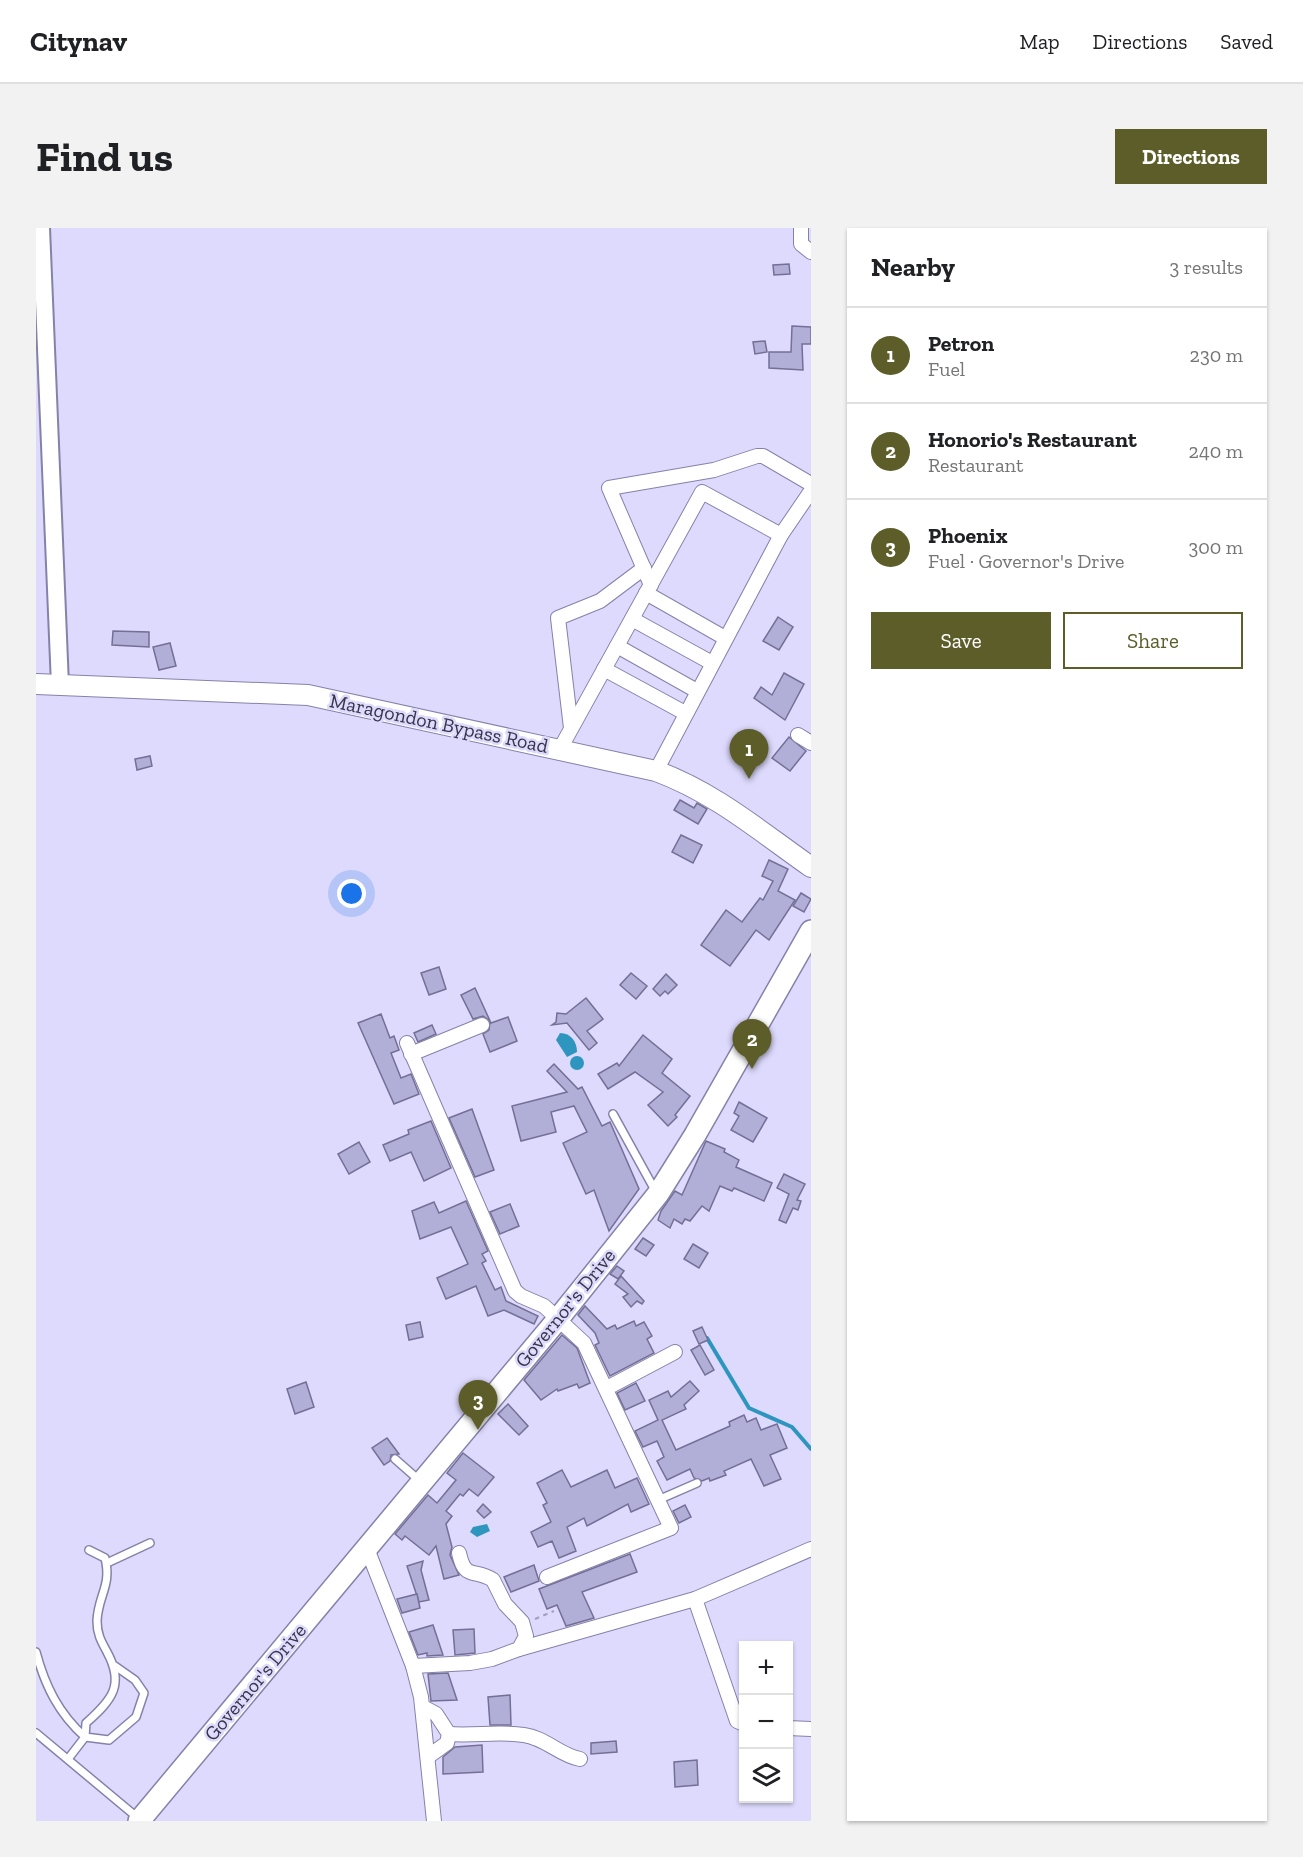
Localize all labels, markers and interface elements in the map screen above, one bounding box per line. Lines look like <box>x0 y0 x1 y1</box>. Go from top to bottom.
text: Citynav <box>30 25 127 58</box>
text: Map <box>1020 29 1060 54</box>
text: Directions <box>1093 29 1187 54</box>
text: Saved <box>1220 29 1273 54</box>
button: Directions <box>1115 129 1267 184</box>
text: Find us <box>36 131 173 182</box>
text: Nearby <box>871 251 955 283</box>
text: 3 results <box>1169 255 1243 279</box>
text: Petron <box>928 330 994 357</box>
text: 1 <box>886 343 895 367</box>
text: 230 m <box>1190 343 1243 367</box>
text: Fuel <box>928 357 965 381</box>
text: Honorio's Restaurant <box>928 426 1137 453</box>
text: 2 <box>885 439 896 463</box>
text: 240 m <box>1189 439 1243 463</box>
text: Restaurant <box>928 453 1024 477</box>
text: Phoenix <box>928 522 1008 549</box>
text: 3 <box>885 535 896 559</box>
text: 300 m <box>1188 535 1243 559</box>
text: Fuel · Governor's Drive <box>928 549 1124 573</box>
button: Save <box>871 612 1051 669</box>
button: Share <box>1063 612 1243 669</box>
street label: Maragondon Bypass Road <box>327 688 551 758</box>
pin: 1 <box>730 730 768 779</box>
your location <box>337 879 366 908</box>
pin: 2 <box>732 1020 772 1069</box>
street label: Governor's Drive <box>510 1244 620 1372</box>
pin: 3 <box>458 1380 498 1430</box>
street label: Governor's Drive <box>199 1618 311 1746</box>
map controls <box>739 1641 793 1803</box>
button: + <box>739 1641 793 1695</box>
button: − <box>739 1695 793 1749</box>
button: layers <box>739 1749 793 1803</box>

